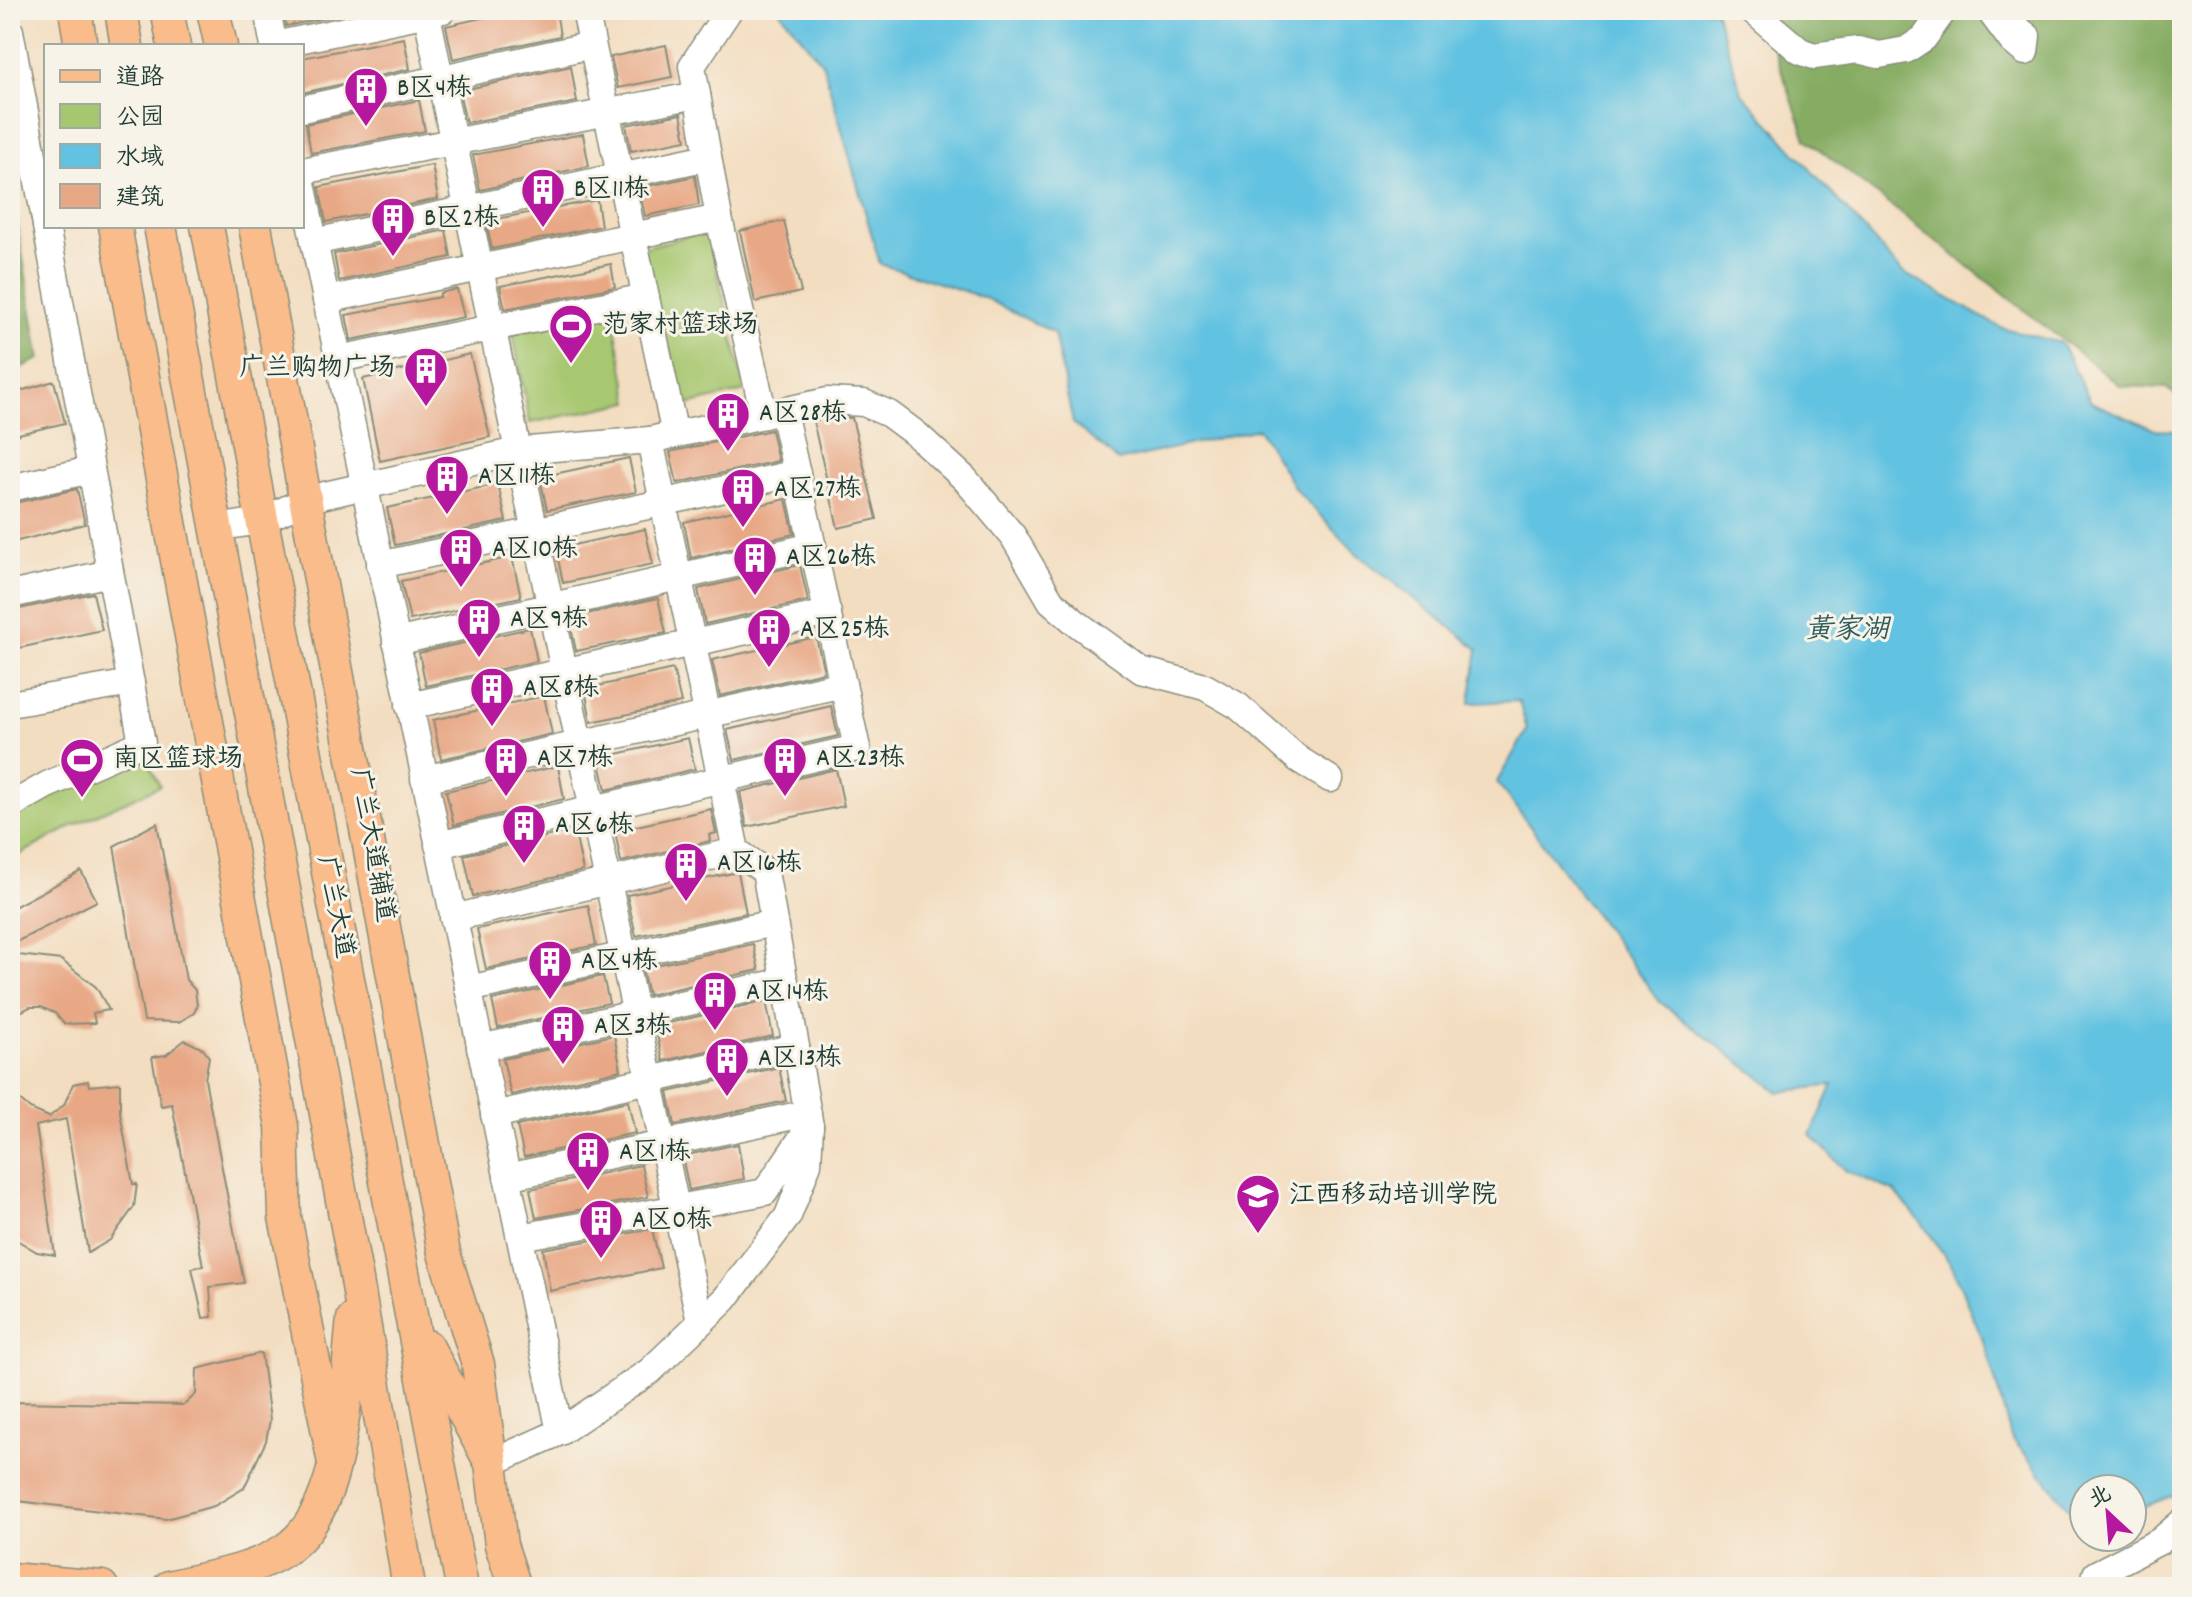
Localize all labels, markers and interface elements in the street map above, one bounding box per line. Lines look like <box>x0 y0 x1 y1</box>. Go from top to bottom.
legend <box>44 44 304 228</box>
text: 道路 <box>116 62 164 96</box>
building icon: B区4栋 <box>342 65 390 128</box>
place label: B区4栋 <box>397 71 472 108</box>
text: 公园 <box>116 102 164 136</box>
text: 水域 <box>116 142 164 176</box>
building icon: B区11栋 <box>519 166 567 229</box>
place label: B区11栋 <box>574 172 650 209</box>
text: 建筑 <box>116 182 164 216</box>
building icon: B区2栋 <box>369 195 417 258</box>
place label: B区2栋 <box>424 201 500 238</box>
sports icon: 范家村篮球场 <box>547 302 595 365</box>
place label: 范家村篮球场 <box>602 308 758 345</box>
building icon: 广兰购物广场 <box>402 345 450 408</box>
place label: 广兰购物广场 <box>239 351 395 388</box>
building icon: A区28栋 <box>704 390 752 453</box>
place label: A区28栋 <box>759 396 847 433</box>
building icon: A区11栋 <box>423 453 471 516</box>
place label: A区11栋 <box>478 459 556 496</box>
building icon: A区27栋 <box>719 466 767 529</box>
place label: A区27栋 <box>774 472 862 509</box>
building icon: A区10栋 <box>437 526 485 589</box>
place label: A区10栋 <box>492 532 578 569</box>
building icon: A区26栋 <box>731 534 779 597</box>
place label: A区26栋 <box>786 540 876 577</box>
building icon: A区9栋 <box>455 596 503 659</box>
place label: A区9栋 <box>510 602 588 639</box>
building icon: A区25栋 <box>745 606 793 669</box>
place label: A区25栋 <box>800 612 890 649</box>
water label: 黄家湖 <box>1805 612 1892 652</box>
building icon: A区8栋 <box>468 665 516 728</box>
place label: A区8栋 <box>523 671 600 708</box>
building icon: A区7栋 <box>482 735 530 798</box>
building icon: A区23栋 <box>761 735 809 798</box>
sports icon: 南区篮球场 <box>58 736 106 799</box>
place label: A区7栋 <box>537 741 613 778</box>
place label: A区23栋 <box>816 741 905 778</box>
place label: 南区篮球场 <box>113 742 243 779</box>
street label: 广兰大道辅道 <box>339 765 403 925</box>
building icon: A区6栋 <box>500 802 548 865</box>
place label: A区6栋 <box>555 808 634 845</box>
building icon: A区16栋 <box>662 840 710 903</box>
place label: A区16栋 <box>717 846 802 883</box>
street label: 广兰大道 <box>306 852 362 962</box>
building icon: A区4栋 <box>526 938 574 1001</box>
place label: A区4栋 <box>581 944 658 981</box>
building icon: A区14栋 <box>691 969 739 1032</box>
place label: A区14栋 <box>746 975 829 1012</box>
building icon: A区3栋 <box>539 1003 587 1066</box>
place label: A区3栋 <box>594 1009 672 1046</box>
building icon: A区13栋 <box>703 1035 751 1098</box>
place label: A区13栋 <box>758 1041 841 1078</box>
building icon: A区1栋 <box>564 1129 612 1192</box>
place label: A区1栋 <box>619 1135 691 1172</box>
school or university icon: 江西移动培训学院 <box>1234 1172 1282 1235</box>
place label: 江西移动培训学院 <box>1289 1178 1497 1215</box>
building icon: A区0栋 <box>577 1197 625 1260</box>
place label: A区0栋 <box>632 1203 712 1240</box>
north arrow <box>2068 1473 2148 1553</box>
text: 北 <box>2084 1479 2117 1517</box>

